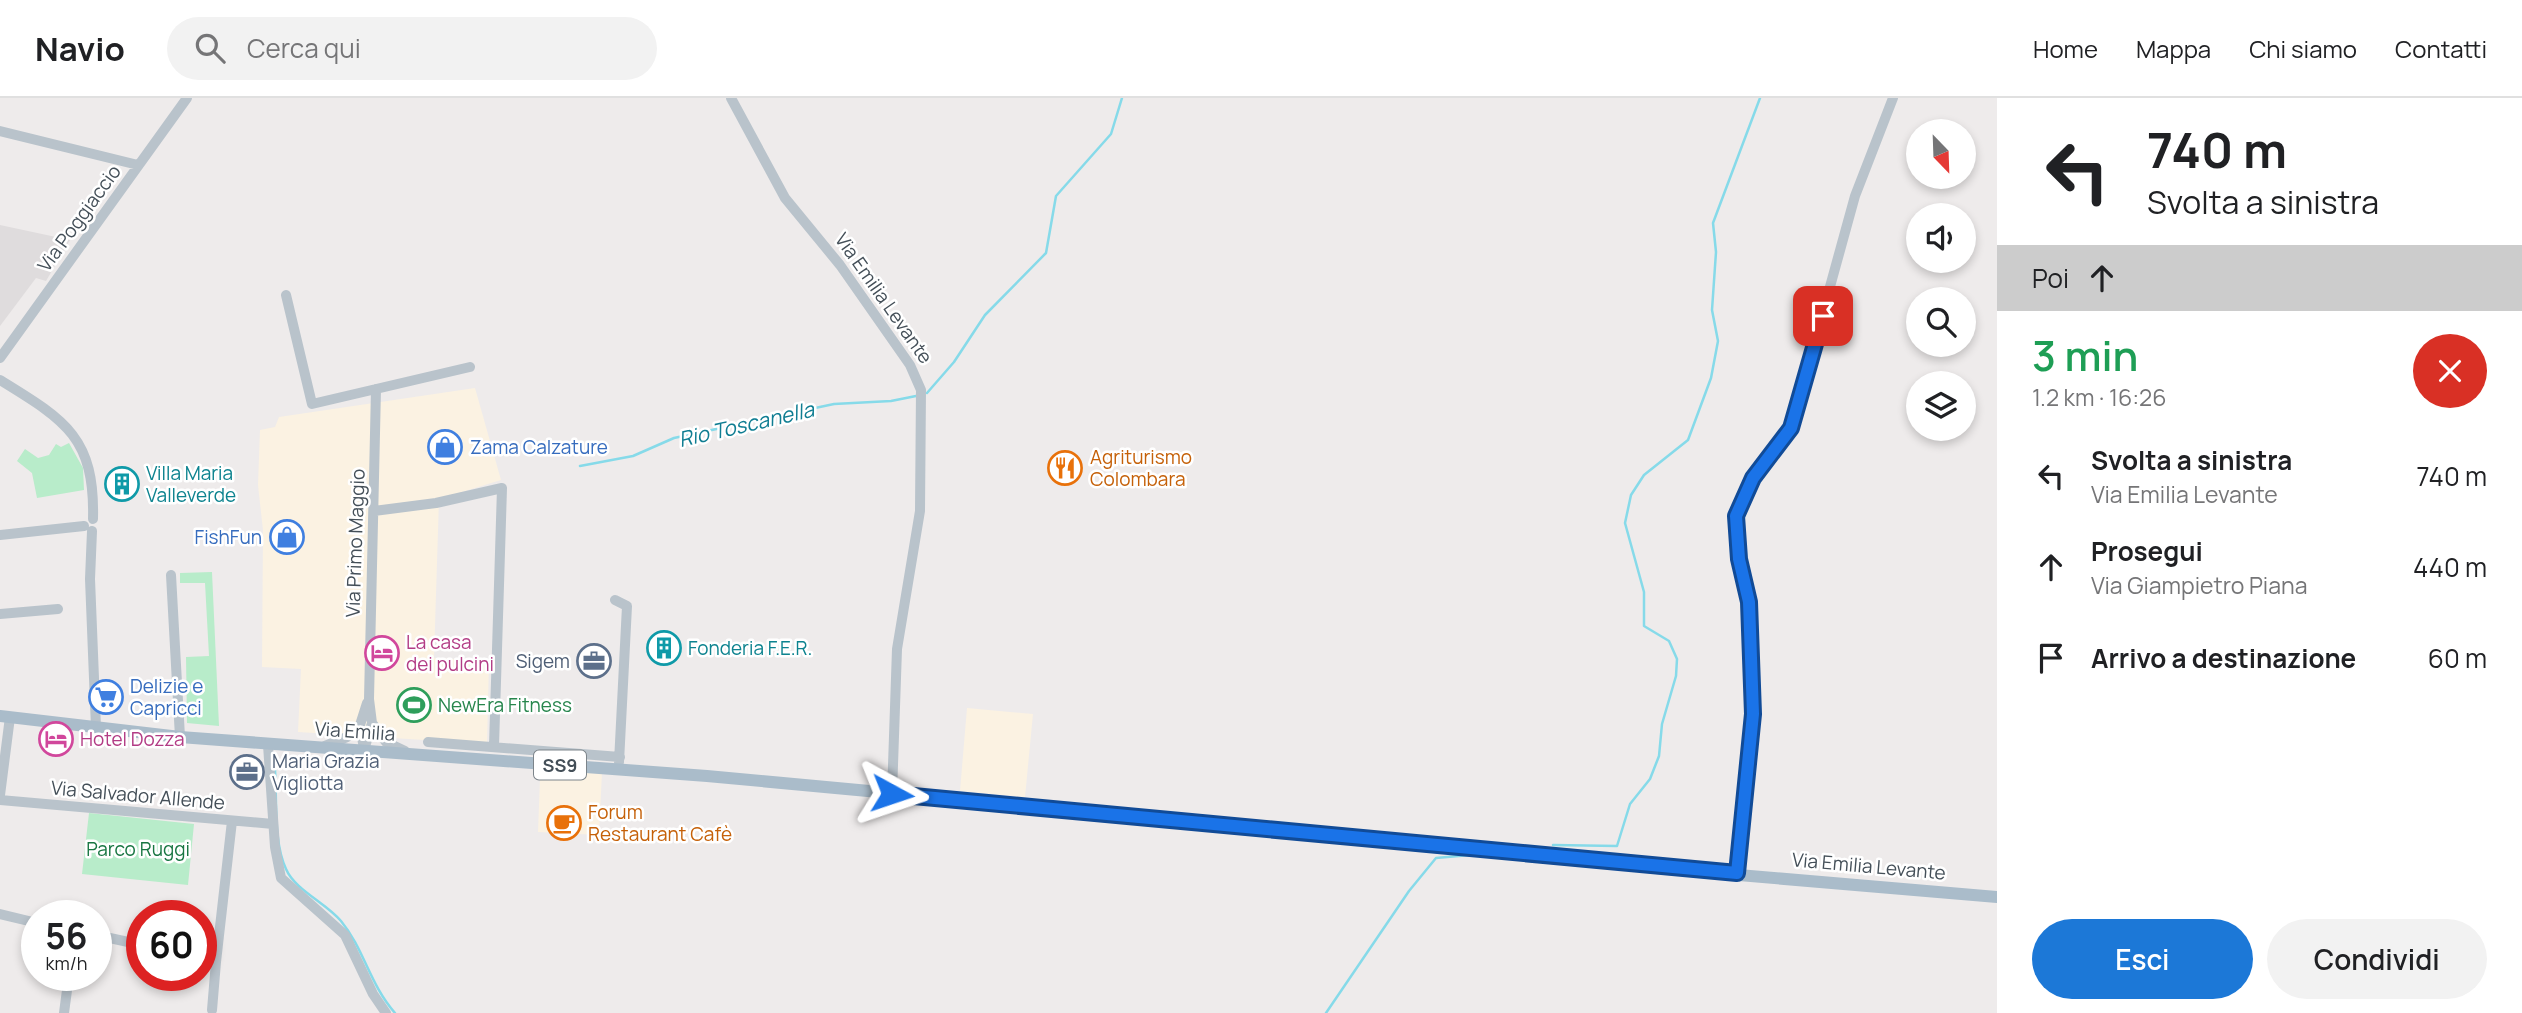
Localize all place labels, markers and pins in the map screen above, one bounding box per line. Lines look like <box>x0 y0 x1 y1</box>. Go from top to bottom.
pin <box>1793 286 1853 346</box>
shop icon: Zama Calzature <box>426 428 464 466</box>
place label: Zama Calzature <box>470 434 608 460</box>
place label: Agriturismo Colombara <box>1090 444 1192 492</box>
restaurant icon: Agriturismo Colombara <box>1046 449 1084 487</box>
place label: Villa Maria Valleverde <box>146 460 236 508</box>
building icon: Villa Maria Valleverde <box>103 465 141 503</box>
shop icon: FishFun <box>268 518 306 556</box>
place label: FishFun <box>195 524 262 550</box>
place label: La casa dei pulcini <box>406 629 494 677</box>
building icon: Fonderia F.E.R. <box>645 629 683 667</box>
hotel icon: La casa dei pulcini <box>363 634 401 672</box>
place label: Fonderia F.E.R. <box>688 635 812 661</box>
office icon: Sigem <box>575 642 613 680</box>
place label: Sigem <box>516 648 570 674</box>
place label: Delizie e Capricci <box>130 673 203 721</box>
supermarket icon: Delizie e Capricci <box>87 678 125 716</box>
sports icon: NewEra Fitness <box>395 686 433 724</box>
place label: NewEra Fitness <box>438 692 572 718</box>
hotel icon: Hotel Dozza <box>37 720 75 758</box>
place label: Hotel Dozza <box>80 726 185 752</box>
place label: Maria Grazia Vigliotta <box>272 748 380 796</box>
office icon: Maria Grazia Vigliotta <box>228 753 266 791</box>
place label: Forum Restaurant Cafè <box>588 799 732 847</box>
cafe icon: Forum Restaurant Cafè <box>545 804 583 842</box>

